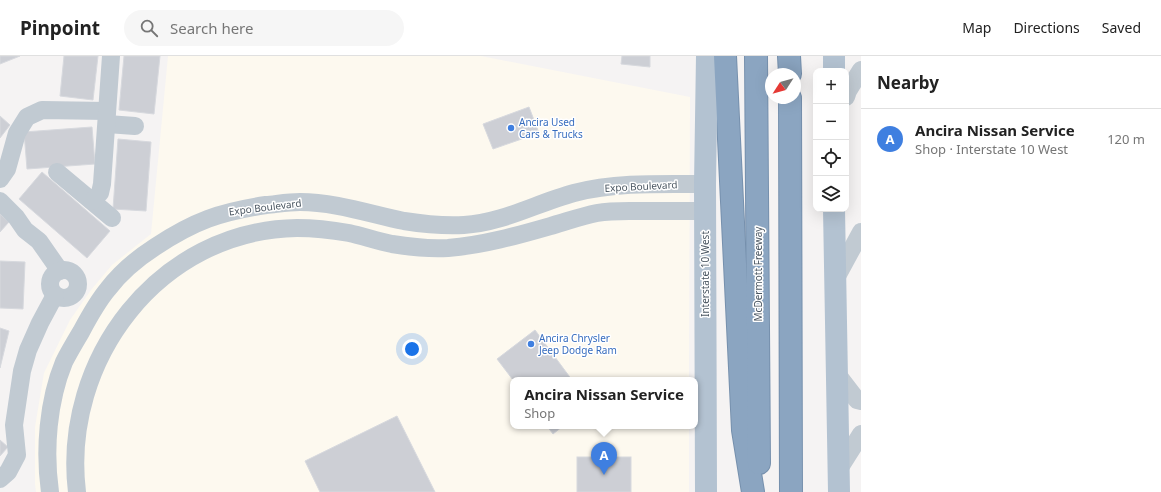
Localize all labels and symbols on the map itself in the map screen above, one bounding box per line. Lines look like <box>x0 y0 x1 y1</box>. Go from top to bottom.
north arrow <box>765 68 801 104</box>
place label: Ancira Used Cars & Trucks <box>519 115 583 141</box>
marker: Ancira Used Cars & Trucks <box>506 123 516 133</box>
street label: Expo Boulevard <box>604 177 678 195</box>
street label: Expo Boulevard <box>228 196 302 218</box>
street label: McDermott Freeway <box>751 226 765 321</box>
street label: Interstate 10 West <box>698 231 712 317</box>
place label: Ancira Chrysler Jeep Dodge Ram <box>538 331 617 357</box>
your location <box>402 339 422 359</box>
marker: Ancira Chrysler Jeep Dodge Ram <box>526 339 536 349</box>
pin: A <box>591 442 617 475</box>

